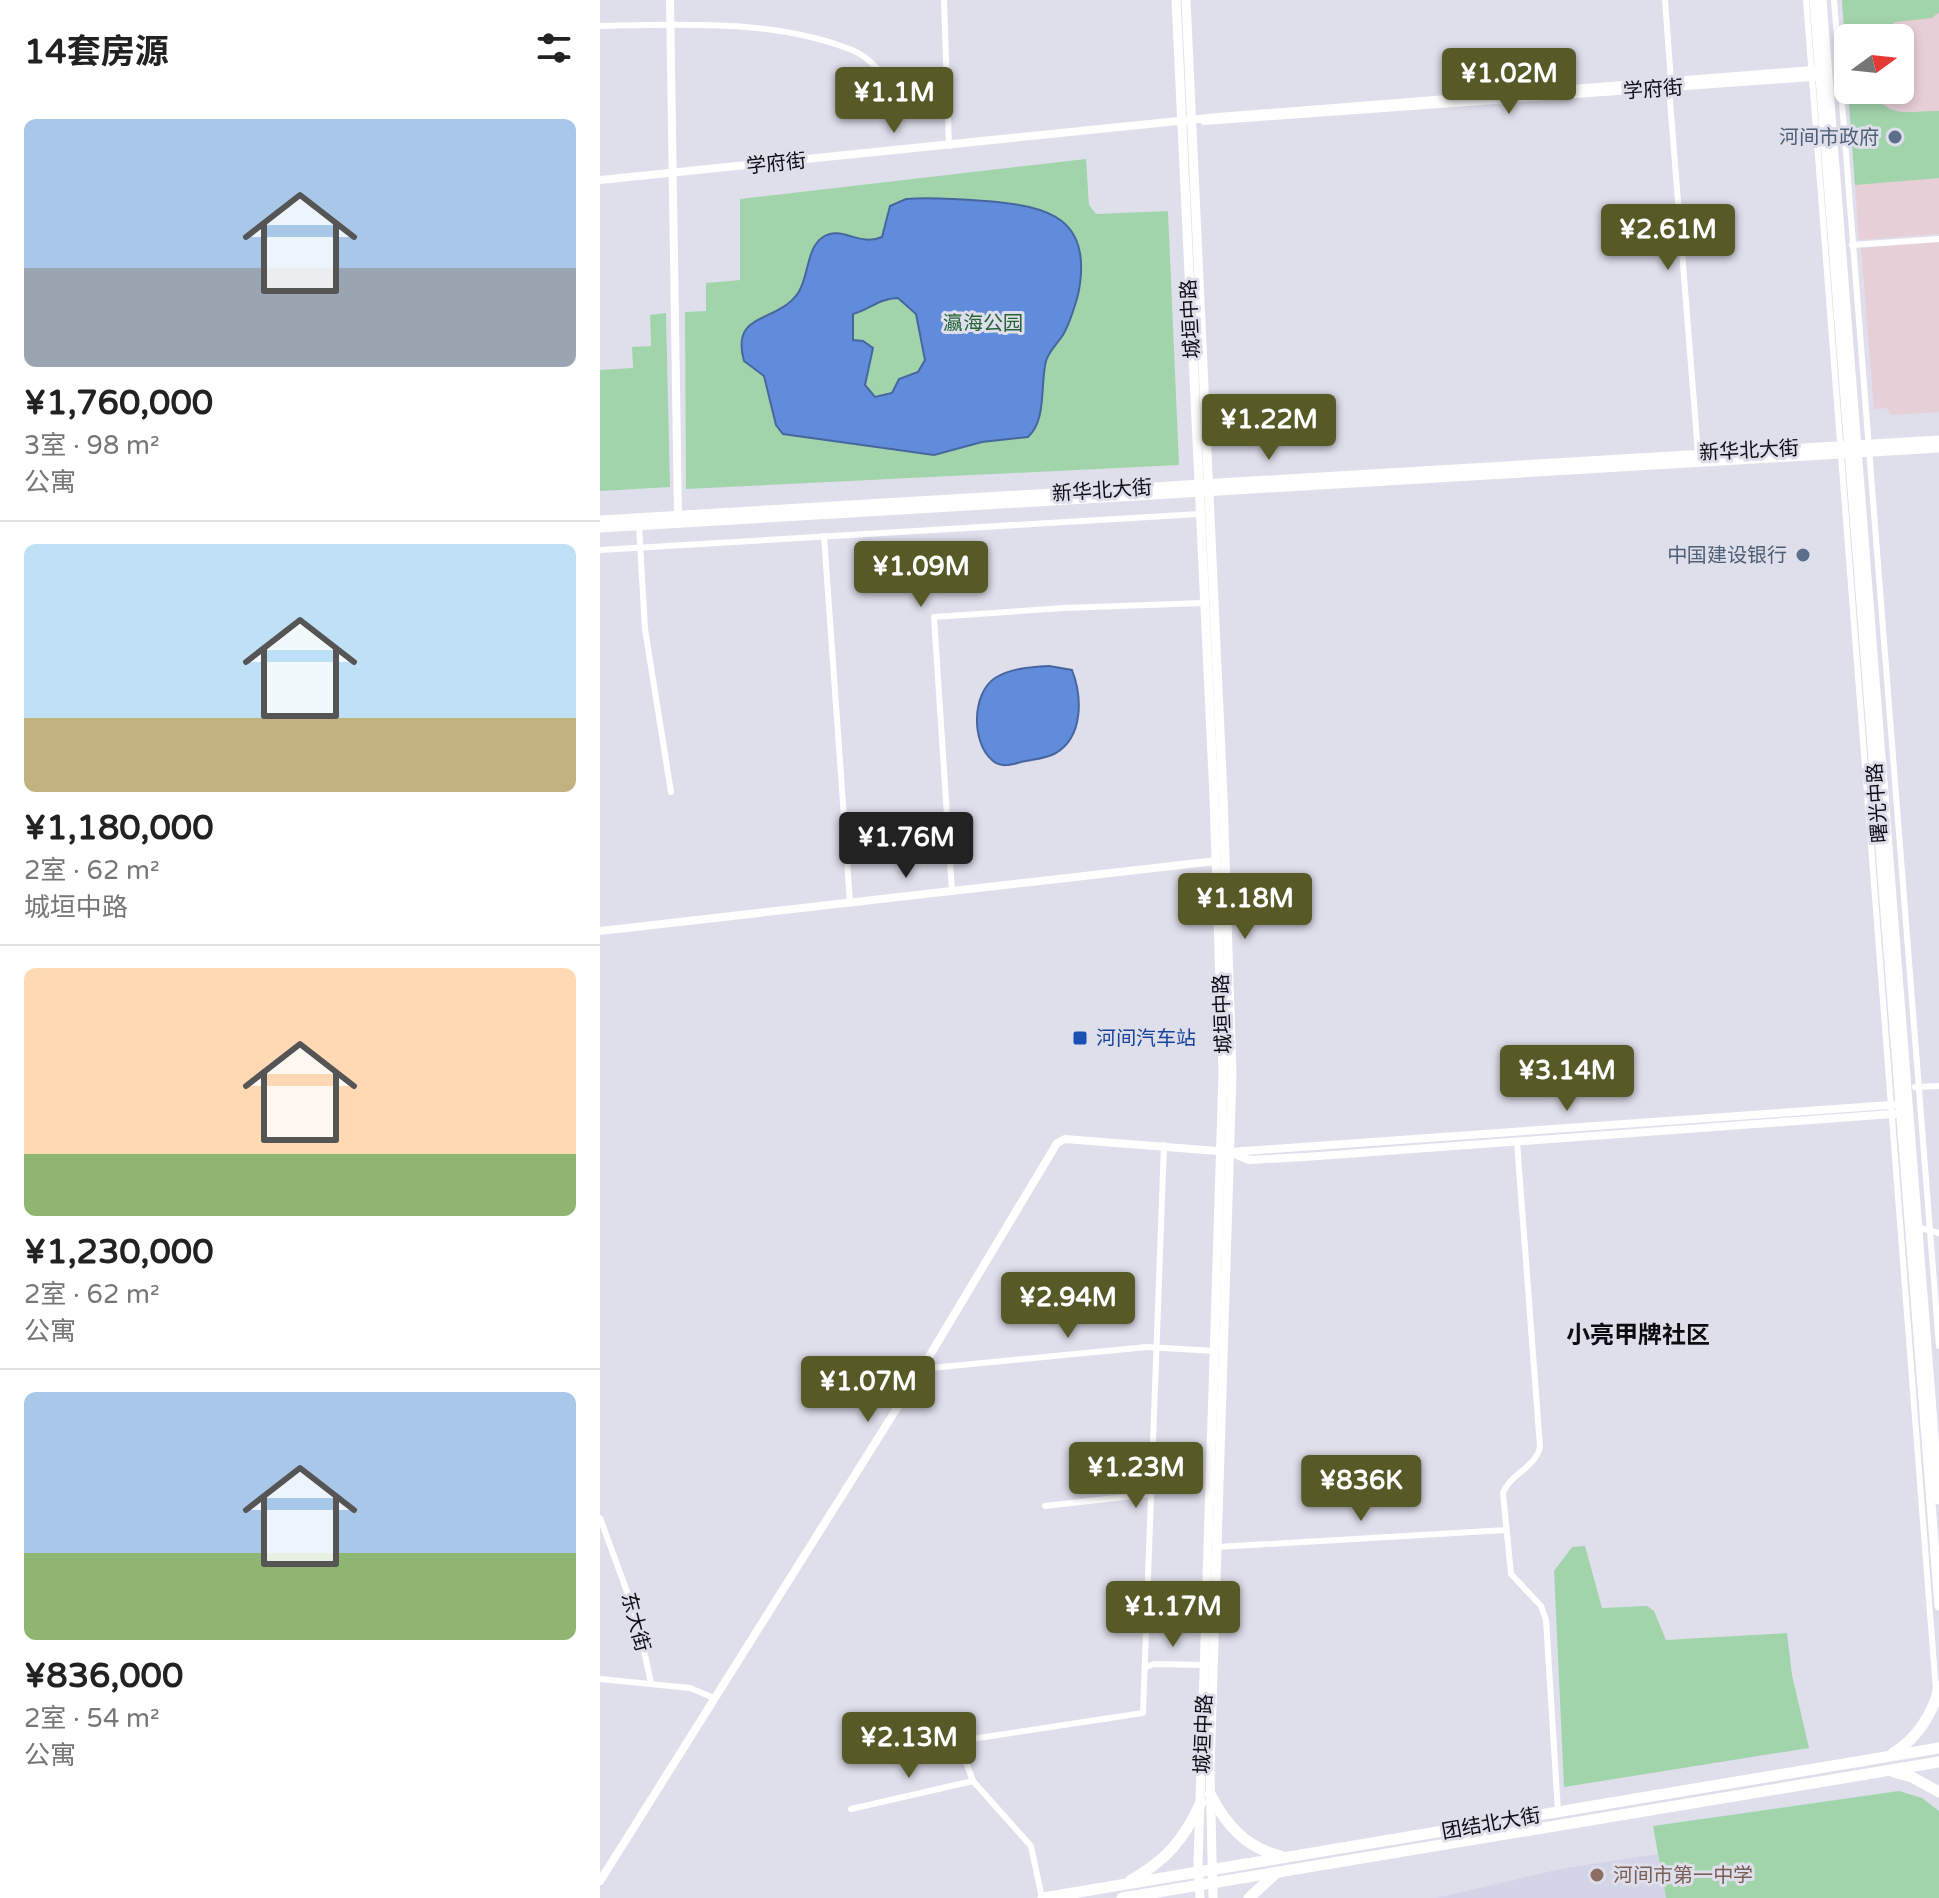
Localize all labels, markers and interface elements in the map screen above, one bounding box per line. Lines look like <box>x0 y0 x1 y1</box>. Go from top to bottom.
north arrow <box>1834 24 1914 104</box>
map controls <box>1834 24 1914 104</box>
icon: filters <box>532 26 576 70</box>
text: 14套房源 <box>24 32 169 73</box>
pin: ¥1.02M <box>1444 48 1574 116</box>
text: ¥1.02M <box>1460 58 1558 89</box>
pin: ¥1.1M <box>838 67 950 135</box>
street label: 学府街 <box>1622 76 1684 104</box>
text: ¥1.1M <box>853 77 935 108</box>
place label: 河间市政府 <box>1779 126 1879 150</box>
marker: 河间市政府 <box>1886 128 1904 146</box>
street label: 学府街 <box>745 149 807 179</box>
icon: home <box>228 171 372 315</box>
pin: ¥2.61M <box>1603 204 1733 272</box>
text: ¥2.61M <box>1619 214 1717 245</box>
street label: 城垣中路 <box>1177 278 1205 360</box>
park label: 瀛海公园 <box>943 312 1023 336</box>
text: ¥1,760,000 <box>24 383 213 424</box>
pin: ¥1.22M <box>1204 394 1334 462</box>
text: ¥1.22M <box>1220 404 1318 435</box>
text: 3室 · 98 m² <box>24 430 160 461</box>
street label: 新华北大街 <box>1698 436 1800 466</box>
text: 公寓 <box>24 467 76 498</box>
street label: 新华北大街 <box>1051 476 1153 506</box>
pin: ¥1.09M <box>856 541 986 609</box>
place label: 中国建设银行 <box>1667 544 1787 568</box>
marker: 中国建设银行 <box>1794 546 1812 564</box>
text: ¥1.09M <box>872 551 970 582</box>
icon: home <box>228 596 372 740</box>
street label: 曙光中路 <box>1863 762 1893 844</box>
text: ¥1,180,000 <box>24 808 214 849</box>
pin: ¥1.76M <box>841 812 971 880</box>
text: ¥1.76M <box>857 822 955 853</box>
text: 2室 · 62 m² <box>24 855 160 886</box>
pin: ¥1.18M <box>1180 873 1310 941</box>
text: ¥1.18M <box>1196 883 1294 914</box>
text: 城垣中路 <box>24 892 128 923</box>
street label: 城垣中路 <box>1210 974 1236 1054</box>
icon: home <box>228 1020 372 1164</box>
place label: 河间汽车站 <box>1096 1027 1196 1051</box>
marker: 河间汽车站 <box>1071 1029 1089 1047</box>
pin: ¥3.14M <box>1502 1045 1632 1113</box>
text: ¥3.14M <box>1518 1055 1616 1086</box>
text: ¥1,230,000 <box>24 1232 214 1273</box>
pin: ¥2.94M <box>1003 1272 1133 1340</box>
text: 2室 · 62 m² <box>24 1279 160 1310</box>
text: ¥2.94M <box>1019 1282 1117 1313</box>
text: 公寓 <box>24 1316 76 1347</box>
district label: 小亮甲牌社区 <box>1566 1321 1710 1350</box>
pin: ¥1.07M <box>803 1356 933 1424</box>
text: ¥1.07M <box>819 1366 917 1397</box>
pin: ¥1.23M <box>1071 1442 1201 1510</box>
icon: home <box>228 1444 372 1588</box>
text: ¥1.23M <box>1087 1452 1185 1483</box>
pin: ¥836K <box>1305 1455 1417 1523</box>
text: ¥836K <box>1319 1465 1403 1496</box>
pin: ¥1.17M <box>1108 1581 1238 1649</box>
street label: 东大街 <box>616 1590 654 1654</box>
text: ¥1.17M <box>1124 1591 1222 1622</box>
text: ¥836,000 <box>24 1656 183 1697</box>
street label: 城垣中路 <box>1191 1694 1217 1774</box>
text: 2室 · 54 m² <box>24 1703 160 1734</box>
pin: ¥2.13M <box>844 1712 974 1780</box>
text: ¥2.13M <box>860 1722 958 1753</box>
text: 公寓 <box>24 1740 76 1771</box>
street label: 团结北大街 <box>1440 1803 1542 1844</box>
place label: 河间市第一中学 <box>1613 1864 1753 1888</box>
marker: 河间市第一中学 <box>1588 1866 1606 1884</box>

